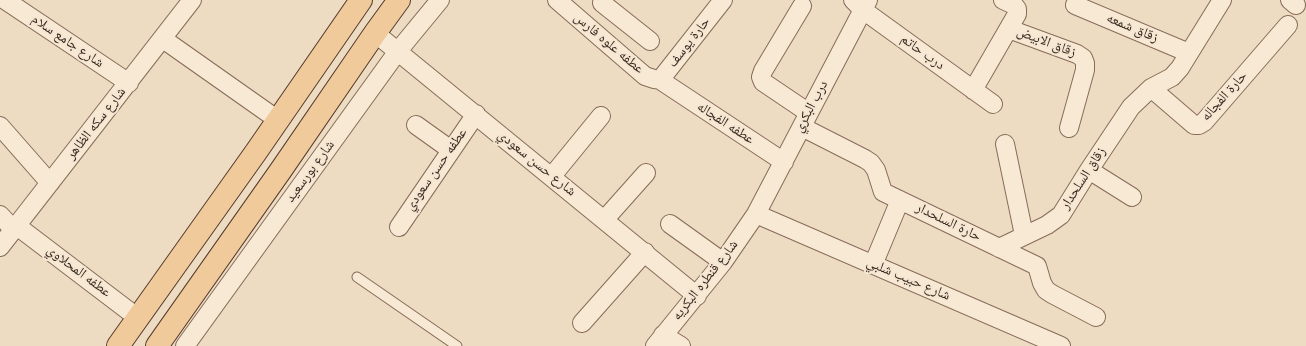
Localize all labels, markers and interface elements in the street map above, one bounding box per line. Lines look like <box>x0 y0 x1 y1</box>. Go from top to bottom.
street label: عطفه علوه فارس <box>570 10 646 78</box>
street label: زقاق شمعه <box>1104 11 1160 47</box>
street label: شارع جامع سلام <box>28 12 106 72</box>
street label: حارة يوسف <box>665 15 715 71</box>
street label: زقاق الابيض <box>1014 24 1078 62</box>
street label: درب حاتم <box>897 31 947 75</box>
street label: حارة الفجاله <box>1198 69 1252 125</box>
street label: درب البكري <box>791 78 833 136</box>
street label: شارع سكه الظاهر <box>64 85 130 163</box>
street label: عطفه الفجاله <box>693 99 757 149</box>
street label: عطفه حسن سعودي <box>402 125 472 215</box>
street label: شارع حسن سعودي <box>493 127 579 201</box>
street label: شارع بورسعيد <box>283 138 339 206</box>
street label: زقاق السلحدار <box>1058 145 1110 213</box>
street label: حارة السلحدار <box>913 200 983 246</box>
street label: شارع قنطره البكريه <box>669 237 743 325</box>
street label: عطفه المحلاوي <box>42 242 114 302</box>
street label: شارع حبيب شلبي <box>864 255 952 305</box>

